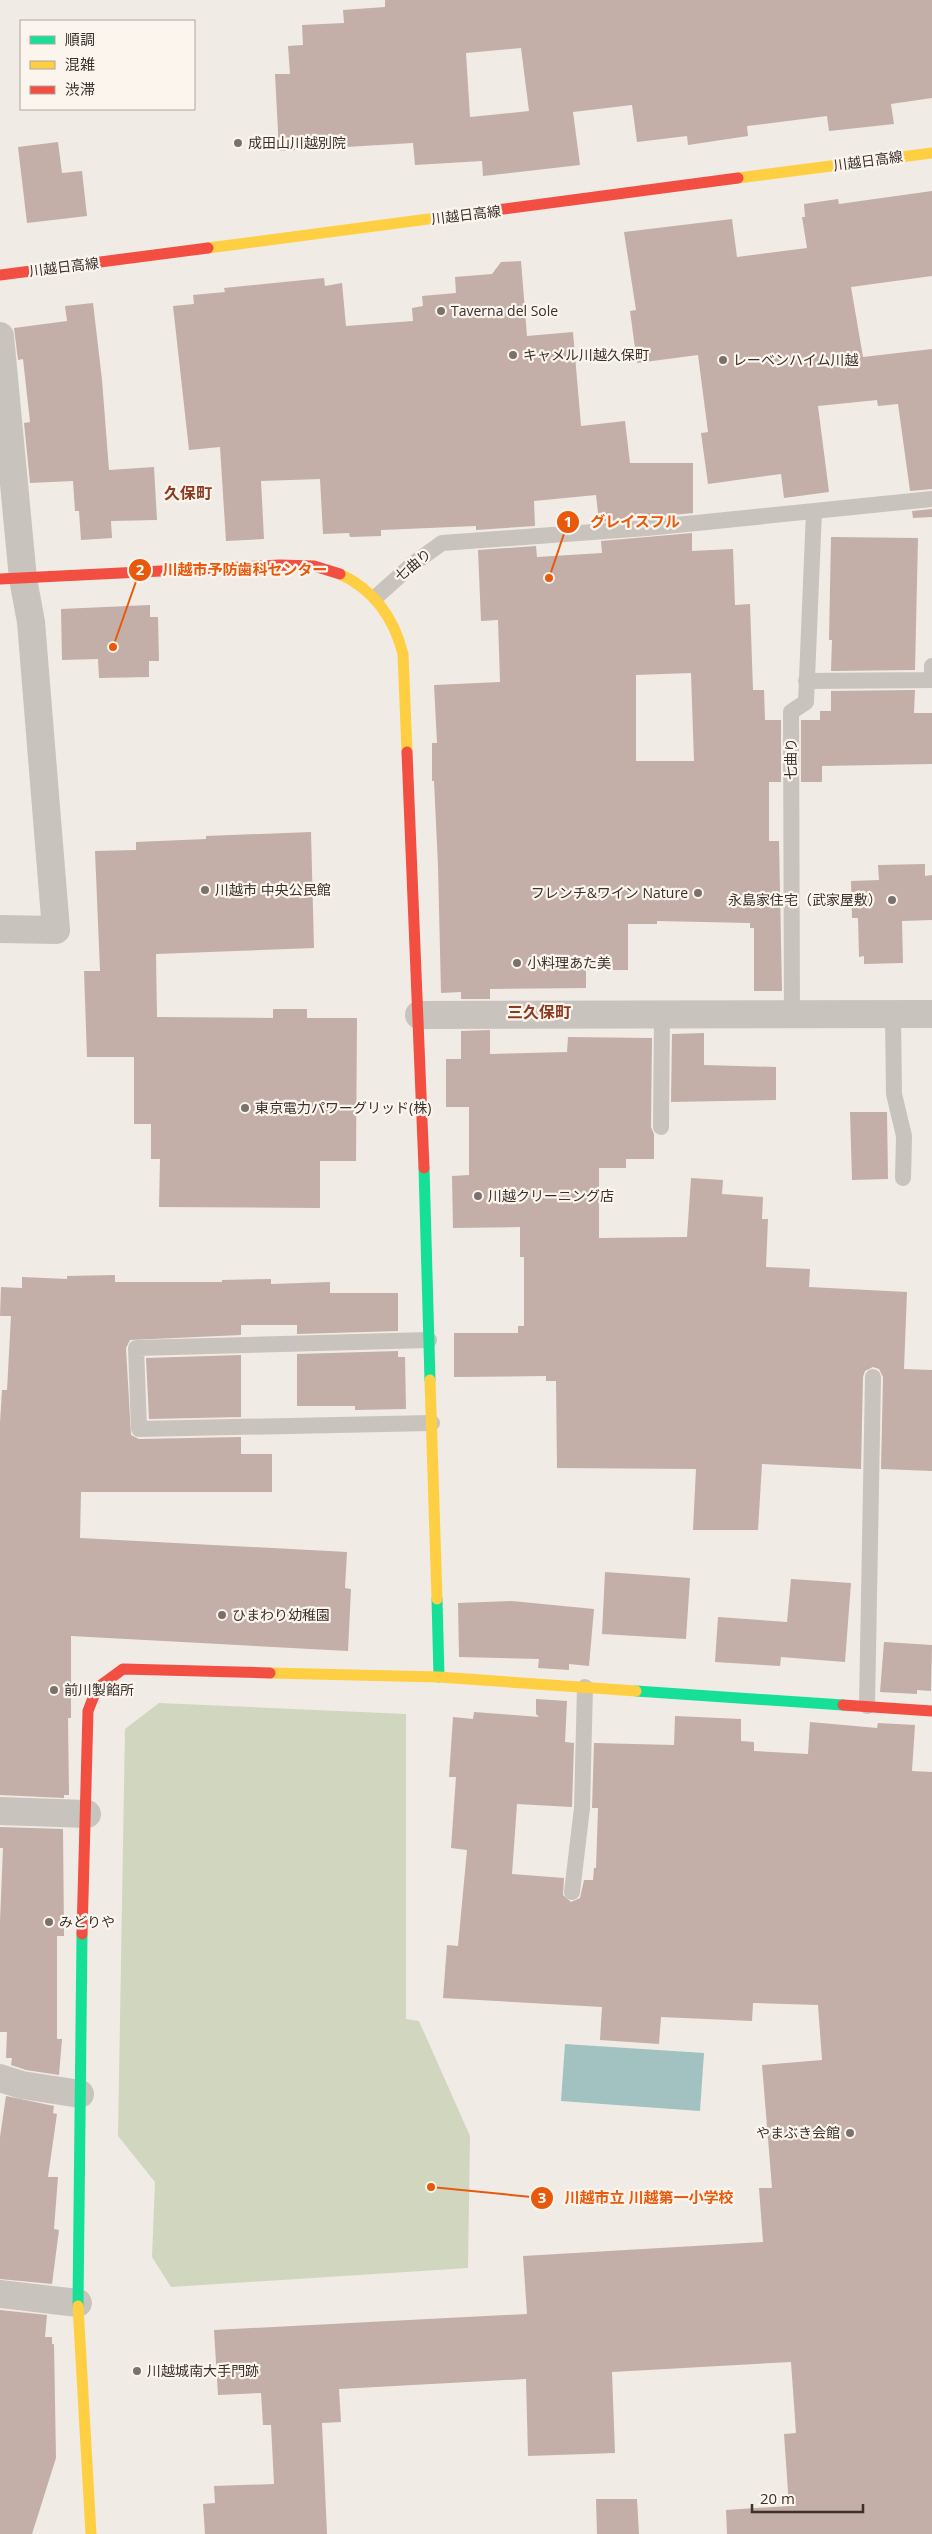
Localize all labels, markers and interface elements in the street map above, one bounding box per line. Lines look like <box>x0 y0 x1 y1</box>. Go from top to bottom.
legend <box>20 20 195 110</box>
text: 順調 <box>65 29 95 49</box>
text: 混雑 <box>65 54 95 74</box>
text: 渋滞 <box>65 79 95 99</box>
place label: 成田山川越別院 <box>248 133 346 152</box>
marker: 成田山川越別院 <box>232 137 244 149</box>
street label: 川越日高線 <box>832 146 904 175</box>
street label: 川越日高線 <box>430 201 502 228</box>
street label: 川越日高線 <box>28 253 100 280</box>
place label: Taverna del Sole <box>451 301 558 320</box>
marker: Taverna del Sole <box>435 305 447 317</box>
place label: キャメル川越久保町 <box>523 345 649 364</box>
marker: キャメル川越久保町 <box>507 349 519 361</box>
place label: レーベンハイム川越 <box>733 350 858 369</box>
marker: レーベンハイム川越 <box>717 354 729 366</box>
district label: 久保町 <box>164 482 212 504</box>
callout: グレイスフル <box>555 507 690 537</box>
text: 1 <box>564 511 572 531</box>
text: グレイスフル <box>590 511 680 531</box>
street label: 七曲り <box>390 544 435 585</box>
callout: 川越市予防歯科センター <box>127 555 337 585</box>
text: 2 <box>136 559 145 579</box>
text: 川越市予防歯科センター <box>162 559 328 579</box>
street label: 七曲り <box>781 738 800 780</box>
place label: 川越市 中央公民館 <box>215 880 331 899</box>
place label: フレンチ&ワイン Nature <box>531 883 688 902</box>
marker: 川越市 中央公民館 <box>199 884 211 896</box>
marker: フレンチ&ワイン Nature <box>692 887 704 899</box>
place label: 永島家住宅（武家屋敷） <box>728 890 882 909</box>
marker: 永島家住宅（武家屋敷） <box>886 894 898 906</box>
place label: 小料理あた美 <box>527 953 611 972</box>
marker: 小料理あた美 <box>511 957 523 969</box>
district label: 三久保町 <box>507 1001 571 1023</box>
place label: 東京電力パワーグリッド(株) <box>255 1098 431 1117</box>
marker: 東京電力パワーグリッド(株) <box>239 1102 251 1114</box>
place label: 川越クリーニング店 <box>488 1186 614 1205</box>
marker: 川越クリーニング店 <box>472 1190 484 1202</box>
place label: ひまわり幼稚園 <box>232 1605 330 1624</box>
marker: ひまわり幼稚園 <box>216 1609 228 1621</box>
place label: 前川製餡所 <box>64 1680 134 1699</box>
marker: 前川製餡所 <box>48 1684 60 1696</box>
place label: みどりや <box>59 1912 115 1931</box>
marker: みどりや <box>43 1916 55 1928</box>
place label: やまぶき会館 <box>756 2123 840 2142</box>
marker: やまぶき会館 <box>844 2127 856 2139</box>
callout: 川越市立 川越第一小学校 <box>529 2183 743 2213</box>
text: 3 <box>538 2187 546 2207</box>
text: 川越市立 川越第一小学校 <box>565 2187 733 2207</box>
place label: 川越城南大手門跡 <box>147 2361 259 2380</box>
marker: 川越城南大手門跡 <box>131 2365 143 2377</box>
scale bar <box>752 2482 863 2514</box>
text: 20 m <box>760 2488 795 2508</box>

